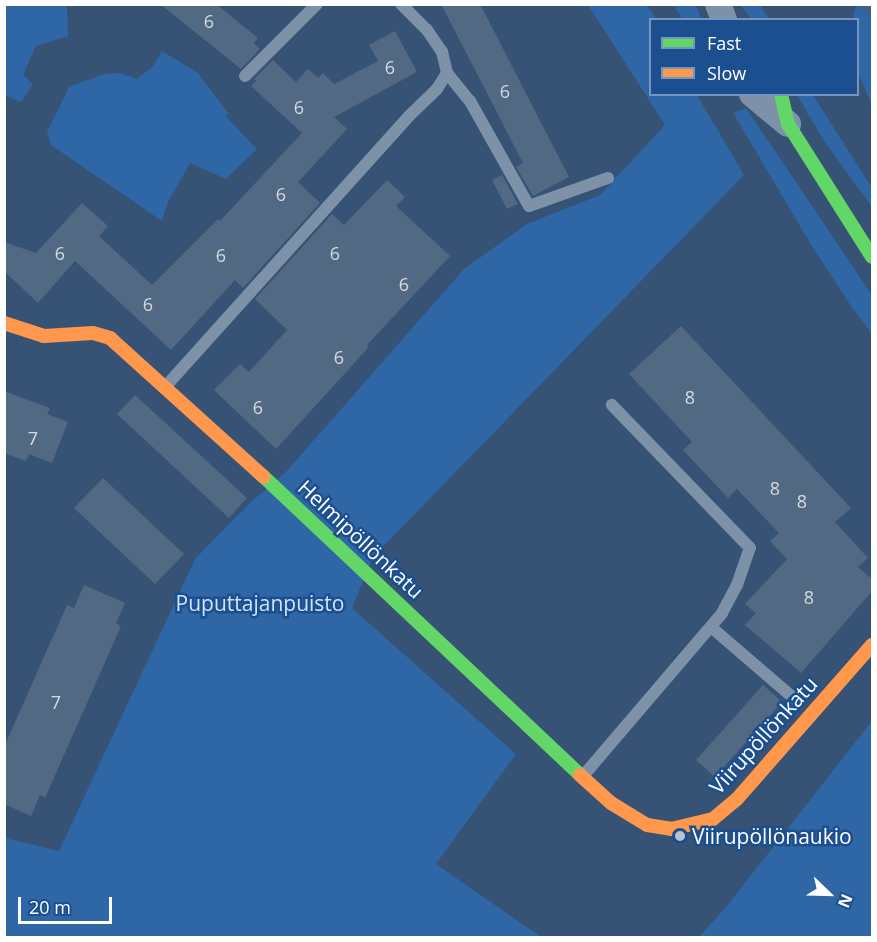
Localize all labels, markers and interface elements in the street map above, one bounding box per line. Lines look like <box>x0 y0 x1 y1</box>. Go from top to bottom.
house number: 6 <box>204 10 214 32</box>
legend <box>649 18 859 96</box>
text: Fast <box>707 31 741 55</box>
house number: 6 <box>385 56 395 78</box>
text: Slow <box>707 61 746 85</box>
house number: 6 <box>500 80 510 102</box>
house number: 6 <box>294 96 304 118</box>
house number: 6 <box>276 183 286 205</box>
house number: 6 <box>55 242 65 264</box>
house number: 6 <box>330 242 340 264</box>
house number: 6 <box>216 244 226 266</box>
house number: 6 <box>399 273 409 295</box>
house number: 6 <box>143 293 153 315</box>
house number: 6 <box>334 346 344 368</box>
house number: 8 <box>685 386 695 408</box>
house number: 6 <box>253 396 263 418</box>
house number: 7 <box>28 427 38 449</box>
street label: Helmipöllönkatu <box>293 475 429 603</box>
house number: 8 <box>770 477 780 499</box>
house number: 8 <box>797 490 807 512</box>
house number: 8 <box>804 586 814 608</box>
park label: Puputtajanpuisto <box>176 590 344 616</box>
street label: Viirupöllönkatu <box>704 671 822 799</box>
house number: 7 <box>51 691 61 713</box>
place label: Viirupöllönaukio <box>692 823 852 849</box>
marker: Viirupöllönaukio <box>673 829 687 843</box>
north arrow <box>799 864 859 924</box>
scale bar <box>21 885 116 923</box>
text: N <box>833 891 858 911</box>
text: 20 m <box>29 895 71 919</box>

